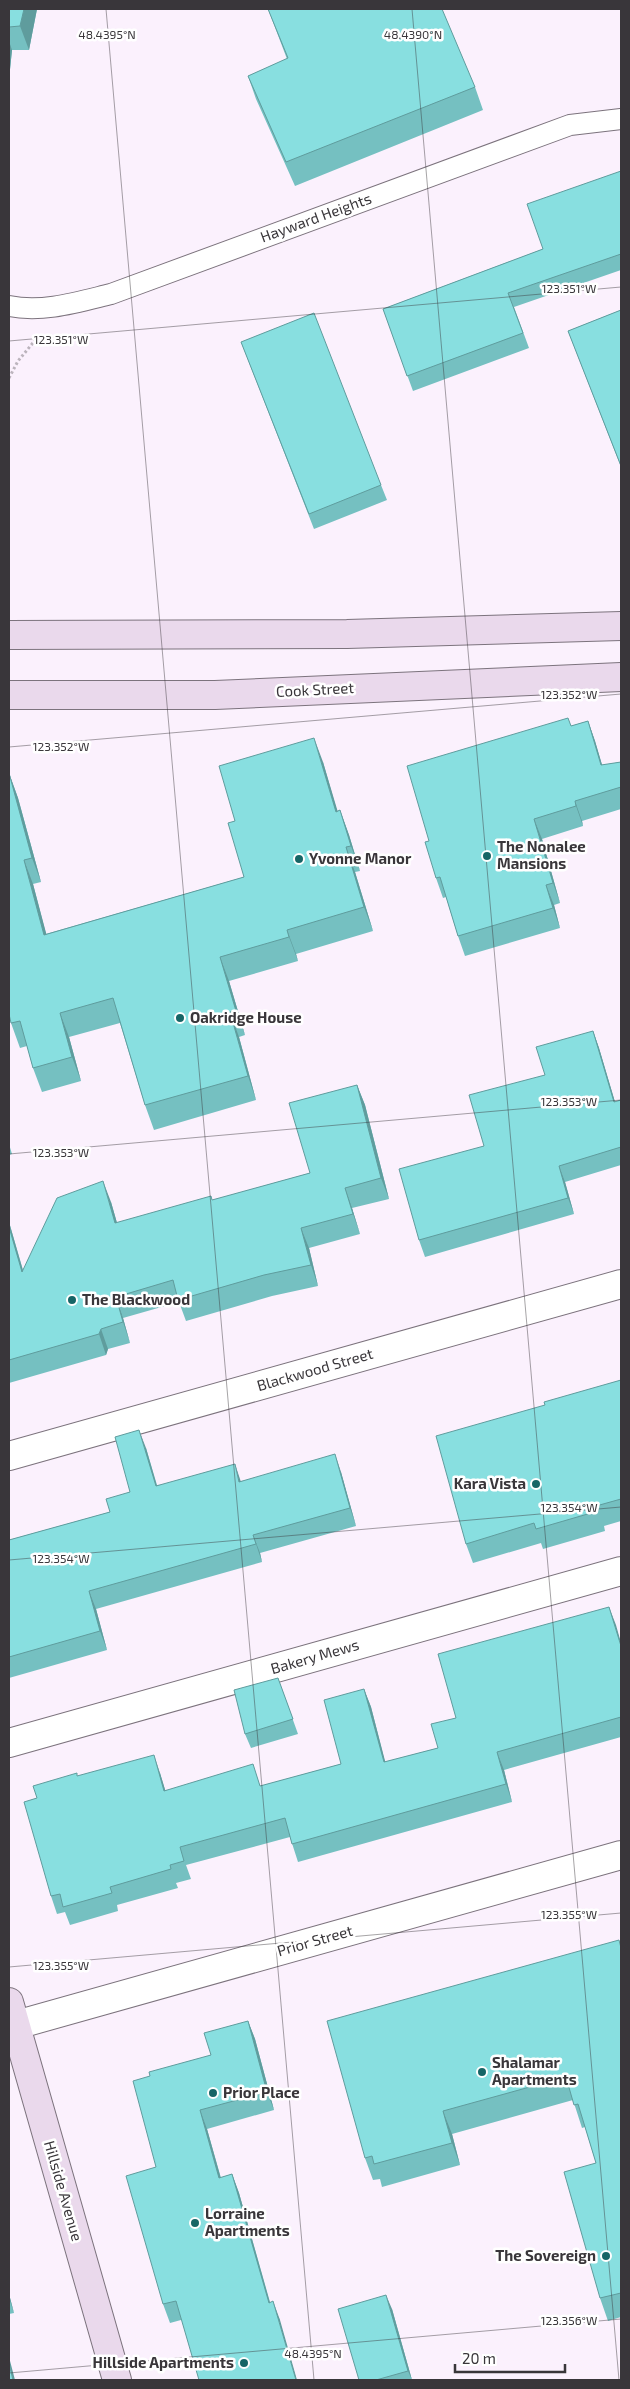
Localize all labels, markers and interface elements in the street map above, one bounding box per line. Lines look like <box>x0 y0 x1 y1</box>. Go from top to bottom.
text: 48.4395°N <box>78 27 136 41</box>
text: 48.4390°N <box>384 27 442 41</box>
street label: Hayward Heights <box>258 189 374 245</box>
text: 123.351°W <box>542 281 596 295</box>
text: 123.351°W <box>34 332 88 346</box>
street label: Cook Street <box>275 678 355 700</box>
text: 123.352°W <box>541 687 597 701</box>
text: 123.352°W <box>33 739 89 753</box>
place label: The Nonalee Mansions <box>497 837 586 872</box>
place label: Yvonne Manor <box>309 849 412 867</box>
marker: The Nonalee Mansions <box>481 850 493 862</box>
marker: Yvonne Manor <box>293 853 305 865</box>
place label: Oakridge House <box>190 1008 302 1026</box>
marker: Oakridge House <box>174 1012 186 1024</box>
text: 123.353°W <box>541 1094 597 1108</box>
text: 123.353°W <box>33 1145 89 1159</box>
place label: The Blackwood <box>82 1290 190 1308</box>
marker: The Blackwood <box>66 1294 78 1306</box>
street label: Blackwood Street <box>255 1344 375 1394</box>
place label: Kara Vista <box>454 1474 526 1492</box>
marker: Kara Vista <box>530 1478 542 1490</box>
text: 123.354°W <box>540 1500 598 1514</box>
text: 123.354°W <box>32 1551 90 1565</box>
street label: Bakery Mews <box>268 1635 361 1677</box>
text: 123.355°W <box>541 1907 597 1921</box>
street label: Prior Street <box>275 1921 355 1959</box>
text: 123.355°W <box>33 1958 89 1972</box>
place label: Shalamar Apartments <box>492 2053 577 2088</box>
marker: Shalamar Apartments <box>476 2066 488 2078</box>
place label: Prior Place <box>223 2083 300 2101</box>
marker: Prior Place <box>207 2087 219 2099</box>
street label: Hillside Avenue <box>41 2138 87 2243</box>
place label: Lorraine Apartments <box>205 2204 290 2239</box>
marker: Lorraine Apartments <box>189 2217 201 2229</box>
place label: The Sovereign <box>495 2246 596 2264</box>
marker: The Sovereign <box>600 2250 612 2262</box>
text: 123.356°W <box>541 2313 597 2327</box>
scale bar <box>455 2342 565 2374</box>
text: 48.4395°N <box>284 2346 342 2360</box>
text: 20 m <box>462 2349 496 2367</box>
place label: Hillside Apartments <box>93 2353 234 2371</box>
marker: Hillside Apartments <box>238 2357 250 2369</box>

